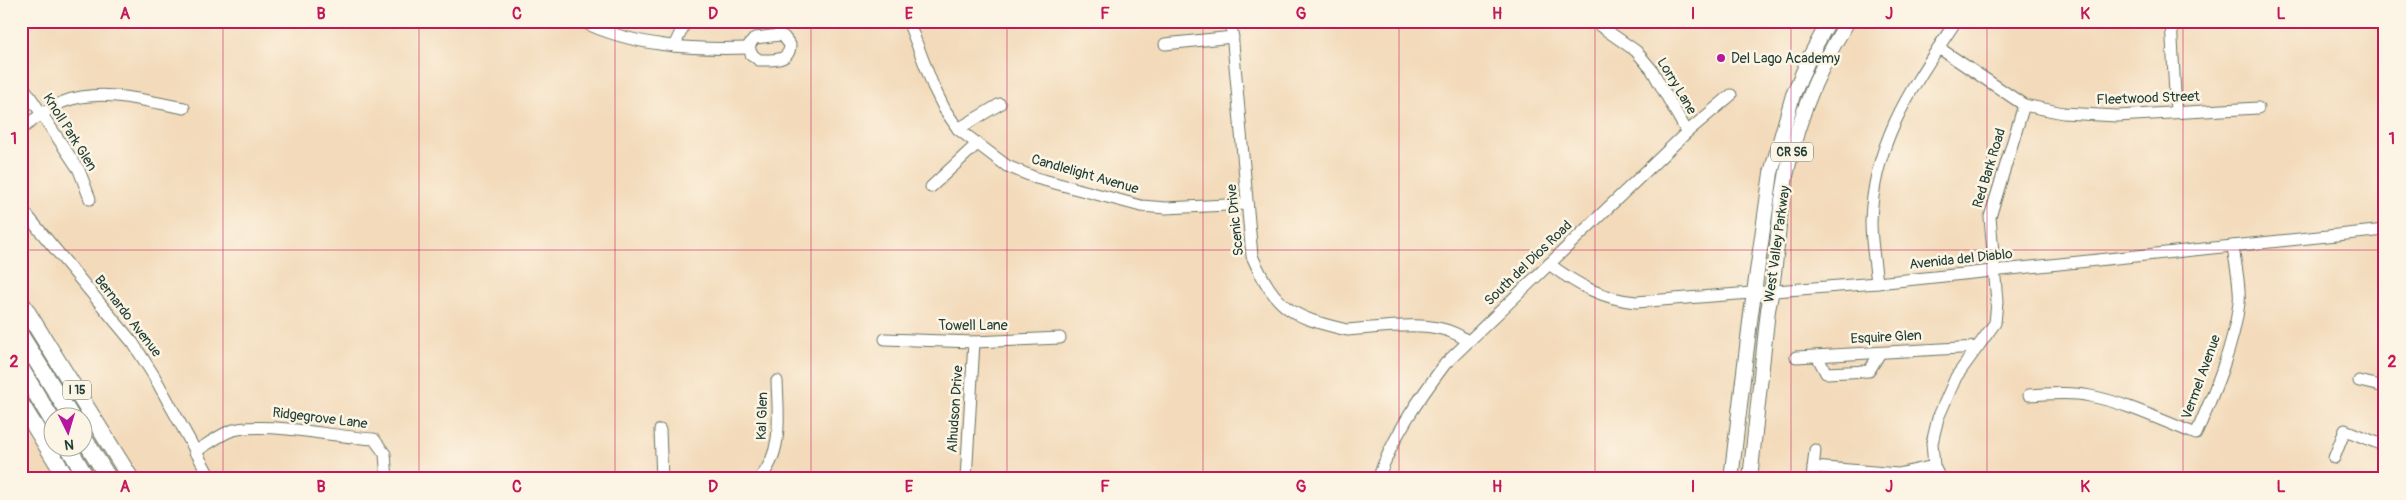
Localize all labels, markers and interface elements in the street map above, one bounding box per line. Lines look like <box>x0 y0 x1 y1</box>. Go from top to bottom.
text: A <box>120 4 131 24</box>
text: B <box>316 4 326 24</box>
text: C <box>512 4 522 24</box>
text: D <box>708 4 718 24</box>
text: E <box>905 4 914 24</box>
text: F <box>1100 4 1110 24</box>
text: G <box>1296 4 1307 24</box>
text: H <box>1492 4 1502 24</box>
text: I <box>1691 4 1695 24</box>
text: J <box>1885 4 1893 24</box>
text: K <box>2080 4 2090 24</box>
text: L <box>2276 4 2286 24</box>
place label: Del Lago Academy <box>1731 50 1840 67</box>
marker: Del Lago Academy <box>1715 52 1727 64</box>
street label: Lorry Lane <box>1653 55 1701 118</box>
street label: Fleetwood Street <box>2096 88 2200 108</box>
street label: Knoll Park Glen <box>39 90 101 174</box>
street label: Red Bark Road <box>1969 126 2009 210</box>
text: 1 <box>11 129 17 149</box>
text: 1 <box>2389 129 2395 149</box>
road number: CR S6 <box>1771 142 1813 162</box>
street label: Candlelight Avenue <box>1029 151 1141 197</box>
street label: Scenic Drive <box>1223 183 1247 257</box>
street label: West Valley Parkway <box>1760 185 1794 303</box>
street label: South del Dios Road <box>1481 217 1575 309</box>
street label: Avenida del Diablo <box>1909 245 2014 273</box>
street label: Bernardo Avenue <box>91 272 165 360</box>
street label: Towell Lane <box>938 317 1008 334</box>
street label: Esquire Glen <box>1850 327 1922 347</box>
street label: Vermel Avenue <box>2178 332 2224 422</box>
text: 2 <box>10 352 19 372</box>
text: 2 <box>2388 352 2397 372</box>
street label: Alhudson Drive <box>943 365 967 453</box>
road number: I 15 <box>63 380 91 400</box>
street label: Kal Glen <box>753 391 771 440</box>
street label: Ridgegrove Lane <box>272 404 369 432</box>
north arrow <box>42 408 92 458</box>
text: N <box>64 436 75 453</box>
text: A <box>120 477 131 497</box>
text: B <box>316 477 326 497</box>
text: C <box>512 477 522 497</box>
text: D <box>708 477 718 497</box>
text: E <box>905 477 914 497</box>
text: F <box>1100 477 1110 497</box>
text: G <box>1296 477 1307 497</box>
text: H <box>1492 477 1502 497</box>
text: I <box>1691 477 1695 497</box>
text: J <box>1885 477 1893 497</box>
text: K <box>2080 477 2090 497</box>
text: L <box>2276 477 2286 497</box>

